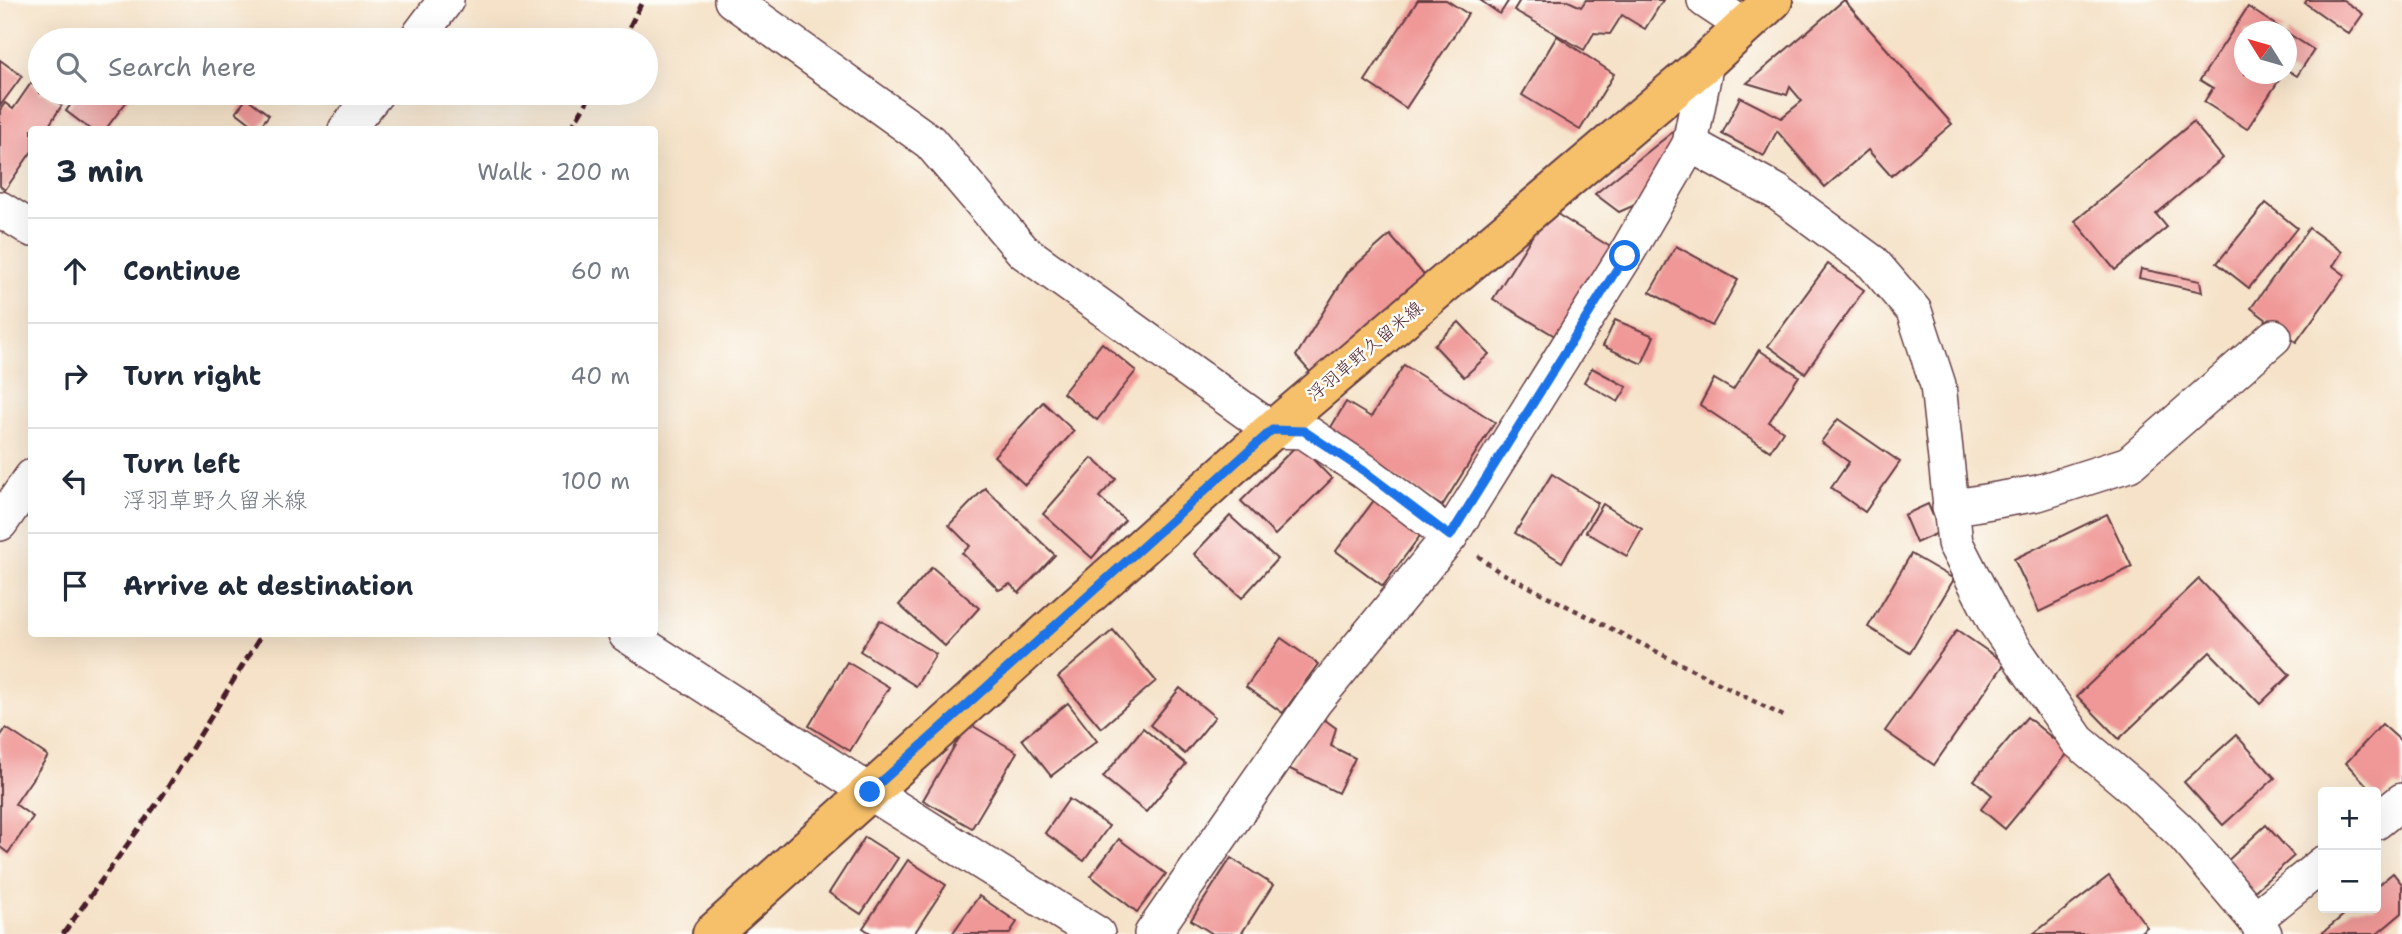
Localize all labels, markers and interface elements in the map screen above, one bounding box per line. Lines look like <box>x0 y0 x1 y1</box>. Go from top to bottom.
north arrow <box>2234 21 2297 84</box>
search box <box>28 28 658 105</box>
icon: search <box>52 48 90 86</box>
text: Search here <box>108 49 257 84</box>
text: 3 min <box>56 151 143 192</box>
text: Walk · 200 m <box>477 157 630 187</box>
route start <box>1609 240 1640 271</box>
icon: ahead <box>56 252 94 290</box>
text: Continue <box>123 253 241 288</box>
text: 60 m <box>571 256 630 286</box>
street label: 浮羽草野久留米線 <box>1302 296 1428 406</box>
icon: right <box>56 357 94 395</box>
text: Turn right <box>123 358 261 393</box>
text: 40 m <box>570 361 630 391</box>
text: Turn left <box>123 446 240 481</box>
icon: left <box>56 462 94 500</box>
text: 100 m <box>561 466 630 496</box>
text: 浮羽草野久留米線 <box>123 485 307 515</box>
icon: arrive <box>56 567 94 605</box>
text: Arrive at destination <box>123 568 413 603</box>
route end <box>854 776 885 807</box>
map controls <box>2318 787 2381 913</box>
button: + <box>2318 787 2381 850</box>
button: − <box>2318 850 2381 913</box>

